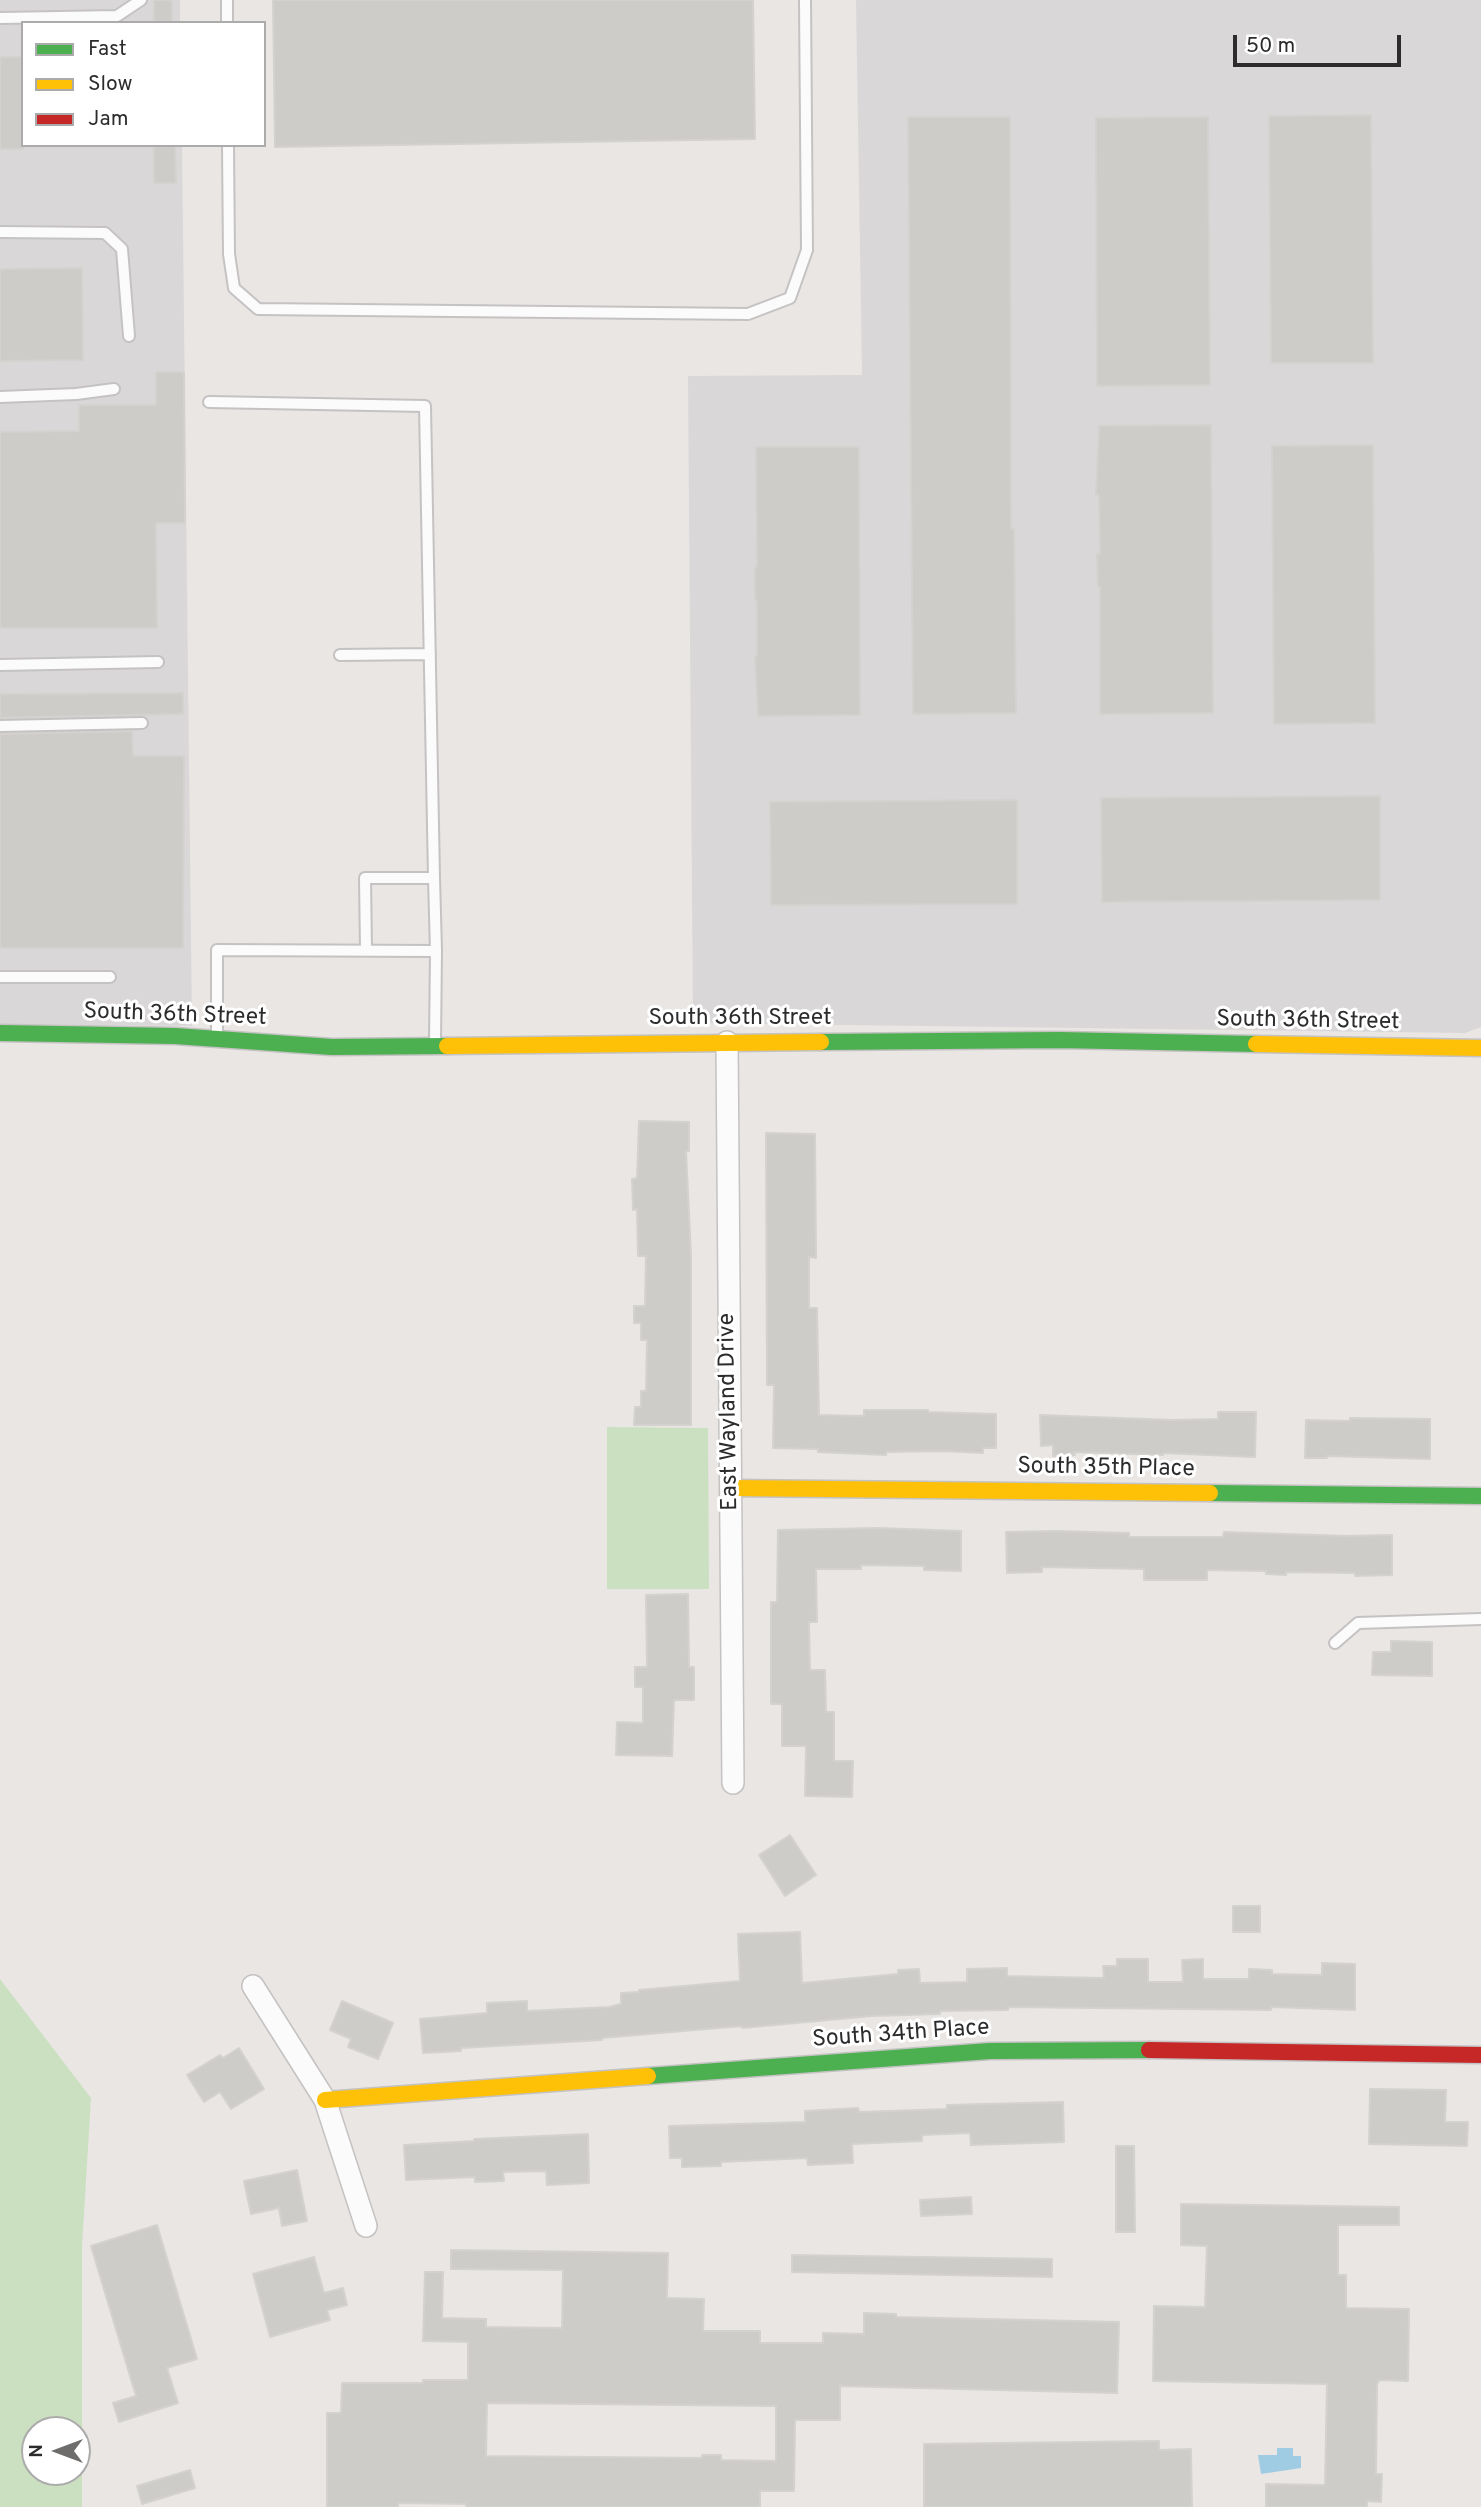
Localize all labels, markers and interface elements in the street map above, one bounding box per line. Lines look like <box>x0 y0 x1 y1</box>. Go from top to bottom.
legend <box>21 21 266 147</box>
scale bar <box>1236 21 1404 65</box>
text: 50 m <box>1246 33 1295 60</box>
text: Fast <box>88 36 127 63</box>
text: Slow <box>88 71 133 98</box>
text: Jam <box>88 106 129 133</box>
street label: South 36th Street <box>83 999 267 1033</box>
street label: South 36th Street <box>648 1005 832 1033</box>
street label: South 36th Street <box>1216 1007 1400 1037</box>
street label: East Wayland Drive <box>714 1313 746 1511</box>
street label: South 35th Place <box>1017 1454 1195 1484</box>
street label: South 34th Place <box>812 2015 990 2055</box>
north arrow <box>21 2416 91 2486</box>
text: N <box>25 2444 49 2458</box>

